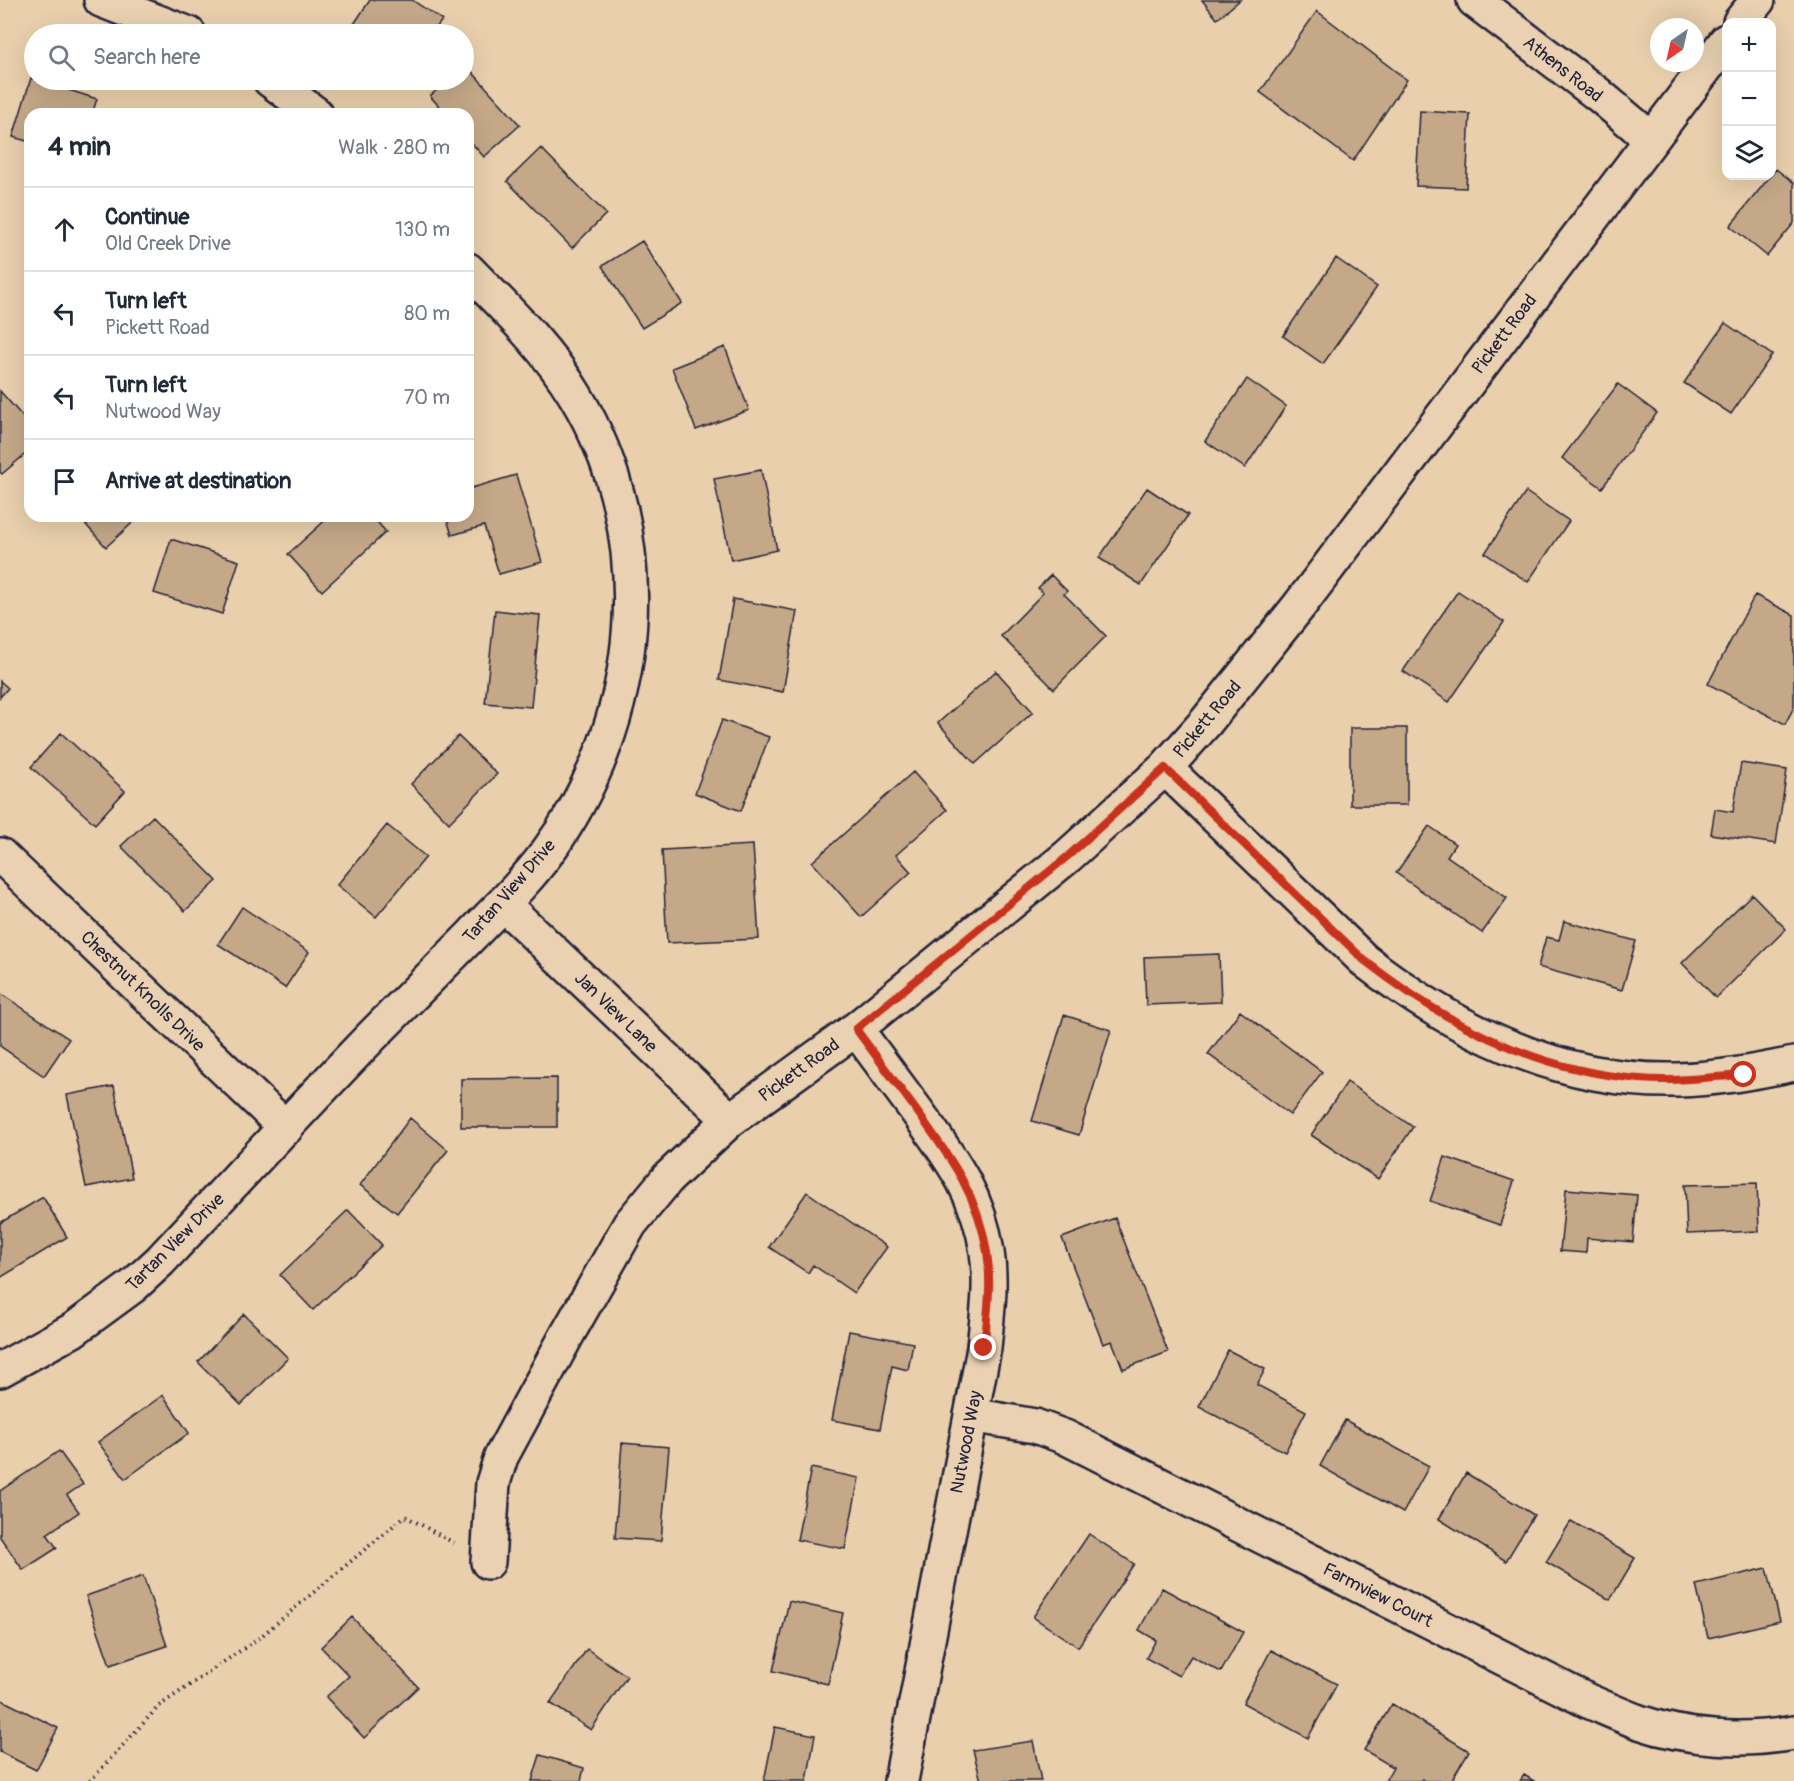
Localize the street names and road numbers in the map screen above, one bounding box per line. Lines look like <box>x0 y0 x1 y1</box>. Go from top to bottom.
street label: Athens Road <box>1518 31 1607 108</box>
street label: Pickett Road <box>1467 290 1542 379</box>
street label: Pickett Road <box>1168 676 1247 763</box>
street label: Tartan View Drive <box>458 835 561 948</box>
street label: Chestnut Knolls Drive <box>76 926 210 1057</box>
street label: Jan View Lane <box>569 967 662 1058</box>
street label: Pickett Road <box>754 1033 844 1107</box>
street label: Tartan View Drive <box>121 1188 230 1297</box>
street label: Nutwood Way <box>945 1388 988 1495</box>
street label: Farmview Court <box>1319 1558 1437 1633</box>

